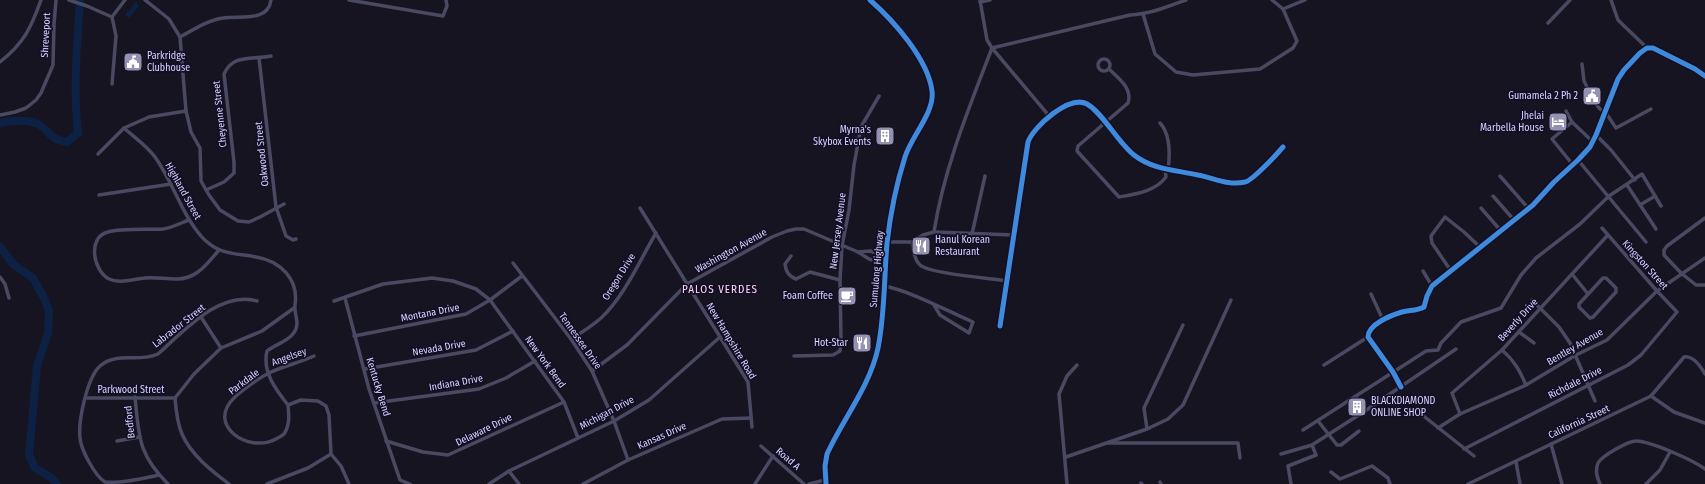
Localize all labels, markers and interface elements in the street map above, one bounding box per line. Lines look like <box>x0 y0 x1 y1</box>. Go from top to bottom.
street label: Shreveport <box>39 11 53 58</box>
place label: Parkridge Clubhouse <box>147 50 190 74</box>
public building icon: Parkridge Clubhouse <box>122 51 144 73</box>
street label: Cheyenne Street <box>210 79 229 148</box>
public building icon: Gumamela 2 Ph 2 <box>1581 85 1603 107</box>
place label: Gumamela 2 Ph 2 <box>1508 90 1579 102</box>
place label: Jhelai Marbella House <box>1480 110 1544 134</box>
hotel icon: Jhelai Marbella House <box>1547 111 1569 133</box>
street label: Oakwood Street <box>253 120 271 187</box>
place label: Myrna's Skybox Events <box>813 124 871 148</box>
building icon: Myrna's Skybox Events <box>874 125 896 147</box>
street label: Highland Street <box>162 160 204 222</box>
street label: New Jersey Avenue <box>827 192 849 270</box>
street label: Washington Avenue <box>693 226 769 276</box>
street label: Sumulong Highway <box>868 229 886 308</box>
place label: Hanul Korean Restaurant <box>935 234 990 258</box>
restaurant icon: Hanul Korean Restaurant <box>910 235 932 257</box>
street label: Kingston Street <box>1620 238 1671 293</box>
street label: Oregon Drive <box>600 251 638 303</box>
district label: PALOS VERDES <box>682 283 758 296</box>
cafe icon: Foam Coffee <box>836 285 858 307</box>
place label: Foam Coffee <box>783 290 833 302</box>
street label: Beverly Drive <box>1496 296 1540 344</box>
street label: Labrador Street <box>150 301 208 350</box>
street label: Montana Drive <box>400 301 460 325</box>
street label: New Hampshire Road <box>703 301 759 381</box>
street label: Tennessee Drive <box>556 310 604 372</box>
street label: Bentley Avenue <box>1545 326 1605 368</box>
restaurant icon: Hot-Star <box>851 332 873 354</box>
street label: New York Bend <box>522 334 568 390</box>
street label: Nevada Drive <box>411 337 467 359</box>
place label: Hot-Star <box>814 337 849 349</box>
street label: Angelsey <box>270 345 309 369</box>
street label: Kentucky Bend <box>363 356 393 418</box>
street label: Richdale Drive <box>1546 364 1604 402</box>
street label: Parkdale <box>226 367 262 397</box>
street label: Indiana Drive <box>428 372 484 394</box>
street label: Parkwood Street <box>97 384 165 396</box>
street label: Michigan Drive <box>578 394 636 432</box>
place label: BLACKDIAMOND ONLINE SHOP <box>1371 395 1435 419</box>
building icon: BLACKDIAMOND ONLINE SHOP <box>1346 396 1368 418</box>
street label: California Street <box>1546 402 1612 441</box>
street label: Bedford <box>122 405 138 439</box>
street label: Delaware Drive <box>454 411 514 449</box>
street label: Kansas Drive <box>636 420 688 452</box>
street label: Road A <box>773 445 803 473</box>

